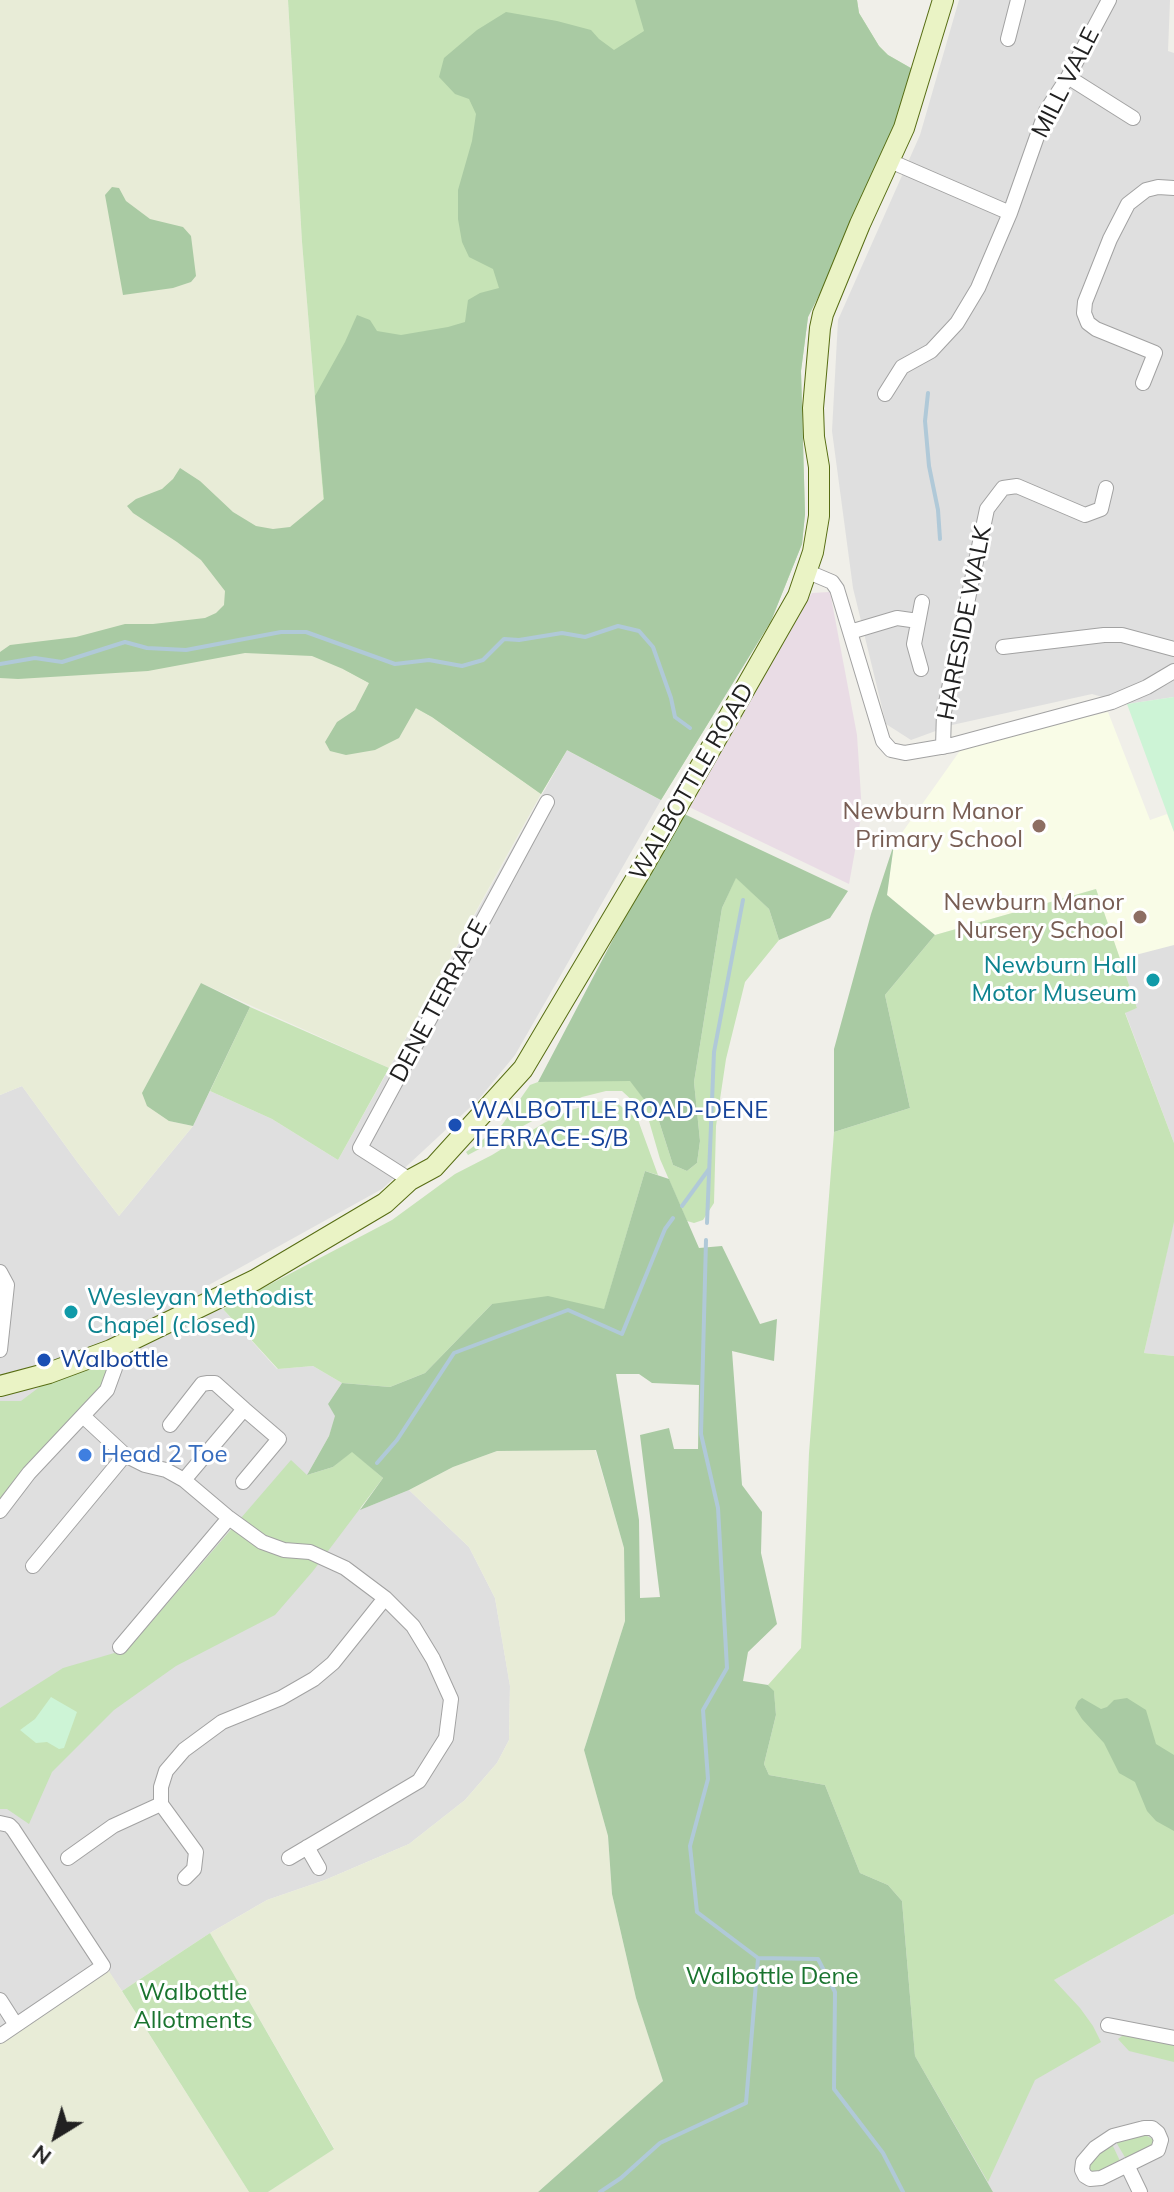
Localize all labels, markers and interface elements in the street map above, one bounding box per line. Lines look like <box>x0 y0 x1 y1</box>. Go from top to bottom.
street label: MILL VALE <box>1026 23 1106 143</box>
street label: HARESIDE WALK <box>932 523 998 723</box>
street label: WALBOTTLE ROAD <box>624 678 760 886</box>
place label: Newburn Manor Primary School <box>843 798 1023 854</box>
marker: Newburn Manor Primary School <box>1030 817 1048 835</box>
place label: Newburn Manor Nursery School <box>944 889 1124 945</box>
marker: Newburn Manor Nursery School <box>1131 908 1149 926</box>
street label: DENE TERRACE <box>384 915 494 1087</box>
place label: Newburn Hall Motor Museum <box>972 952 1137 1008</box>
marker: Newburn Hall Motor Museum <box>1144 971 1162 989</box>
place label: WALBOTTLE ROAD-DENE TERRACE-S/B <box>471 1097 768 1153</box>
marker: WALBOTTLE ROAD-DENE TERRACE-S/B <box>446 1116 464 1134</box>
place label: Wesleyan Methodist Chapel (closed) <box>87 1284 313 1340</box>
marker: Wesleyan Methodist Chapel (closed) <box>62 1303 80 1321</box>
place label: Walbottle <box>60 1346 169 1374</box>
marker: Walbottle <box>35 1351 53 1369</box>
place label: Head 2 Toe <box>101 1441 228 1469</box>
marker: Head 2 Toe <box>76 1446 94 1464</box>
park label: Walbottle Dene <box>685 1963 859 1991</box>
park label: Walbottle Allotments <box>133 1979 253 2035</box>
north arrow <box>16 2096 96 2176</box>
text: N <box>26 2139 57 2171</box>

